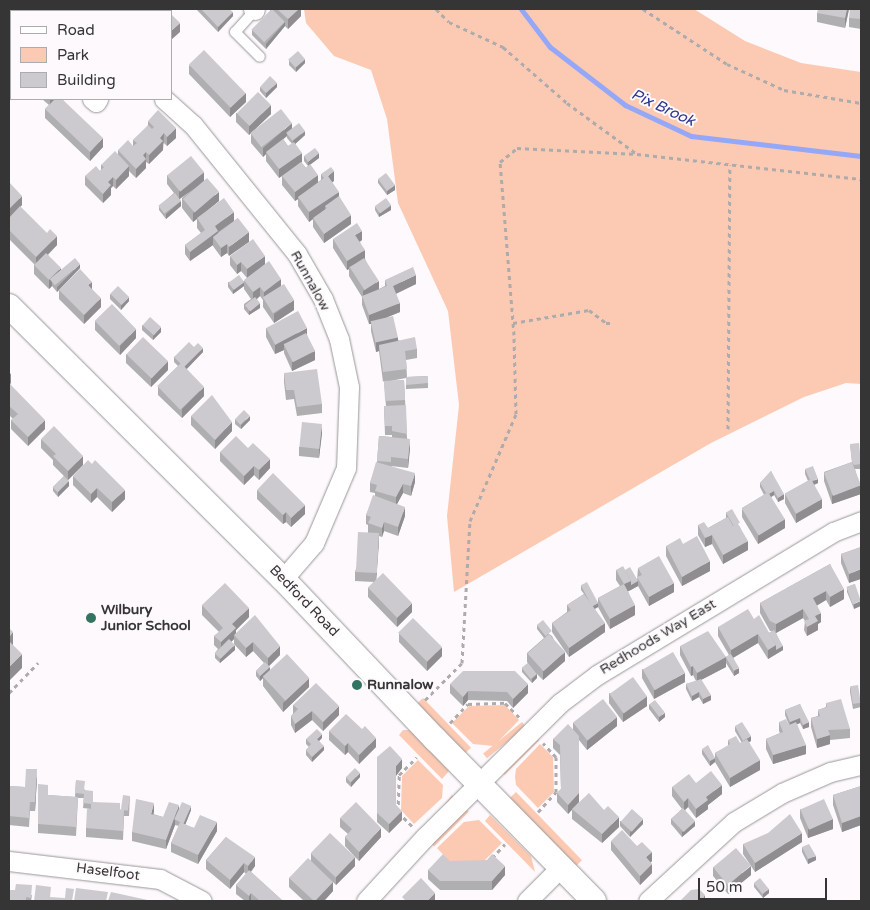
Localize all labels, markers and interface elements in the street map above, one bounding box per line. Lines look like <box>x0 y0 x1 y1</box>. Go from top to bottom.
legend <box>10 10 172 100</box>
text: Road <box>57 21 95 39</box>
text: Park <box>57 46 89 64</box>
text: Building <box>57 71 116 89</box>
water label: Pix Brook <box>628 85 698 131</box>
street label: Runnalow <box>287 248 333 314</box>
street label: Bedford Road <box>266 562 342 640</box>
street label: Redhoods Way East <box>597 596 719 678</box>
place label: Wilbury Junior School <box>101 602 191 634</box>
marker: Wilbury Junior School <box>85 612 97 624</box>
place label: Runnalow <box>367 677 433 693</box>
marker: Runnalow <box>351 679 363 691</box>
street label: Haselfoot <box>75 860 141 884</box>
scale bar <box>700 868 829 900</box>
text: 50 m <box>706 878 743 896</box>

